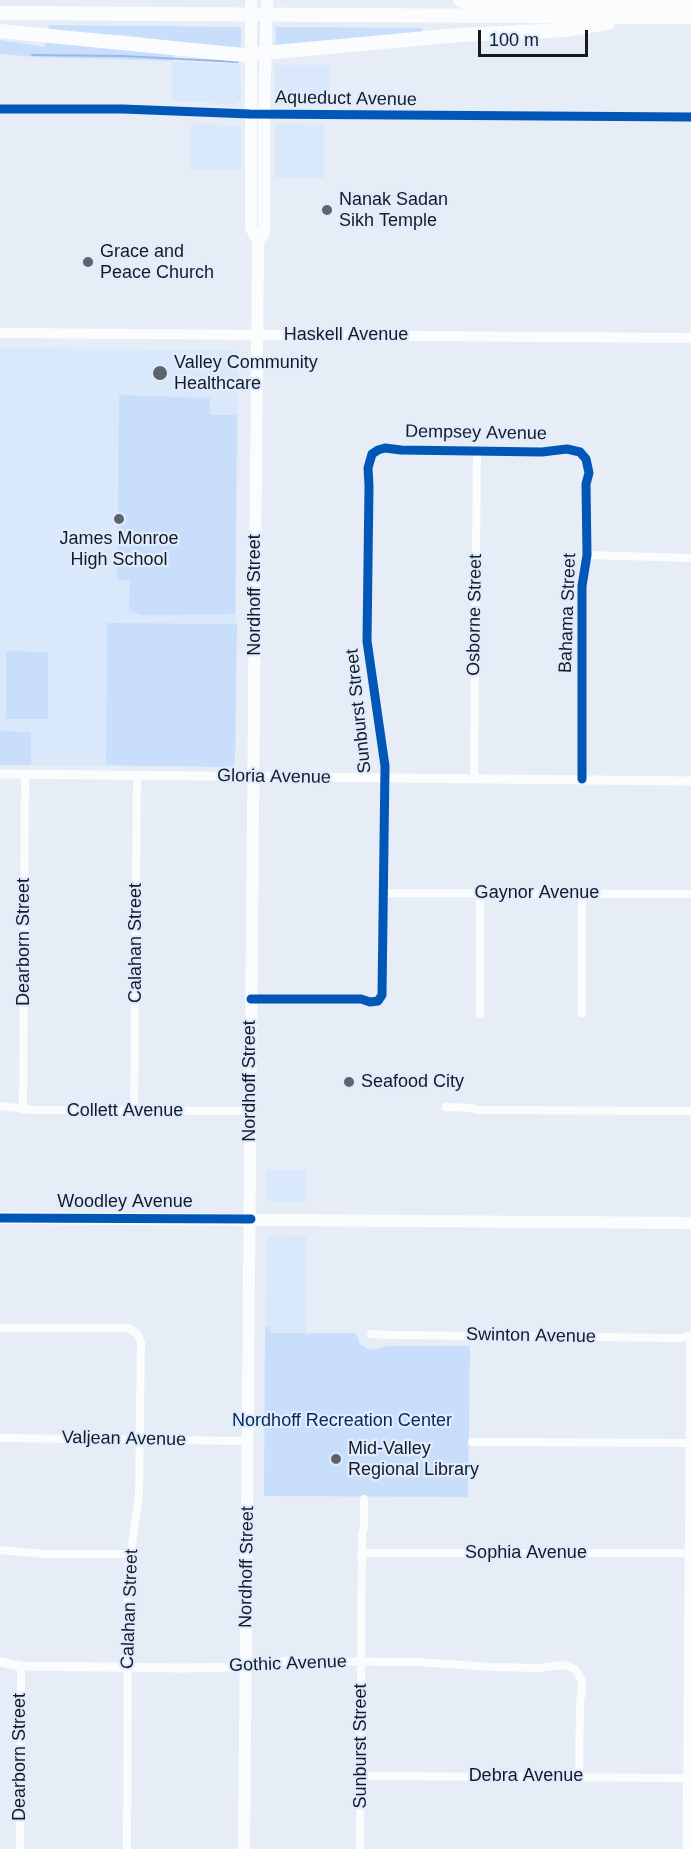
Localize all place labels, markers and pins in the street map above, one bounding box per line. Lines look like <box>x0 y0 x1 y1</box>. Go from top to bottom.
place label: Nanak Sadan Sikh Temple <box>339 189 448 232</box>
marker: Nanak Sadan Sikh Temple <box>320 203 334 217</box>
place label: Grace and Peace Church <box>100 241 214 284</box>
marker: Grace and Peace Church <box>81 255 95 269</box>
place label: Valley Community Healthcare <box>174 352 318 394</box>
marker: Valley Community Healthcare <box>151 364 169 382</box>
marker: James Monroe High School <box>112 512 126 526</box>
place label: James Monroe High School <box>59 528 179 570</box>
place label: Seafood City <box>361 1071 464 1093</box>
marker: Seafood City <box>342 1075 356 1089</box>
place label: Mid-Valley Regional Library <box>348 1438 479 1480</box>
marker: Mid-Valley Regional Library <box>329 1452 343 1466</box>

